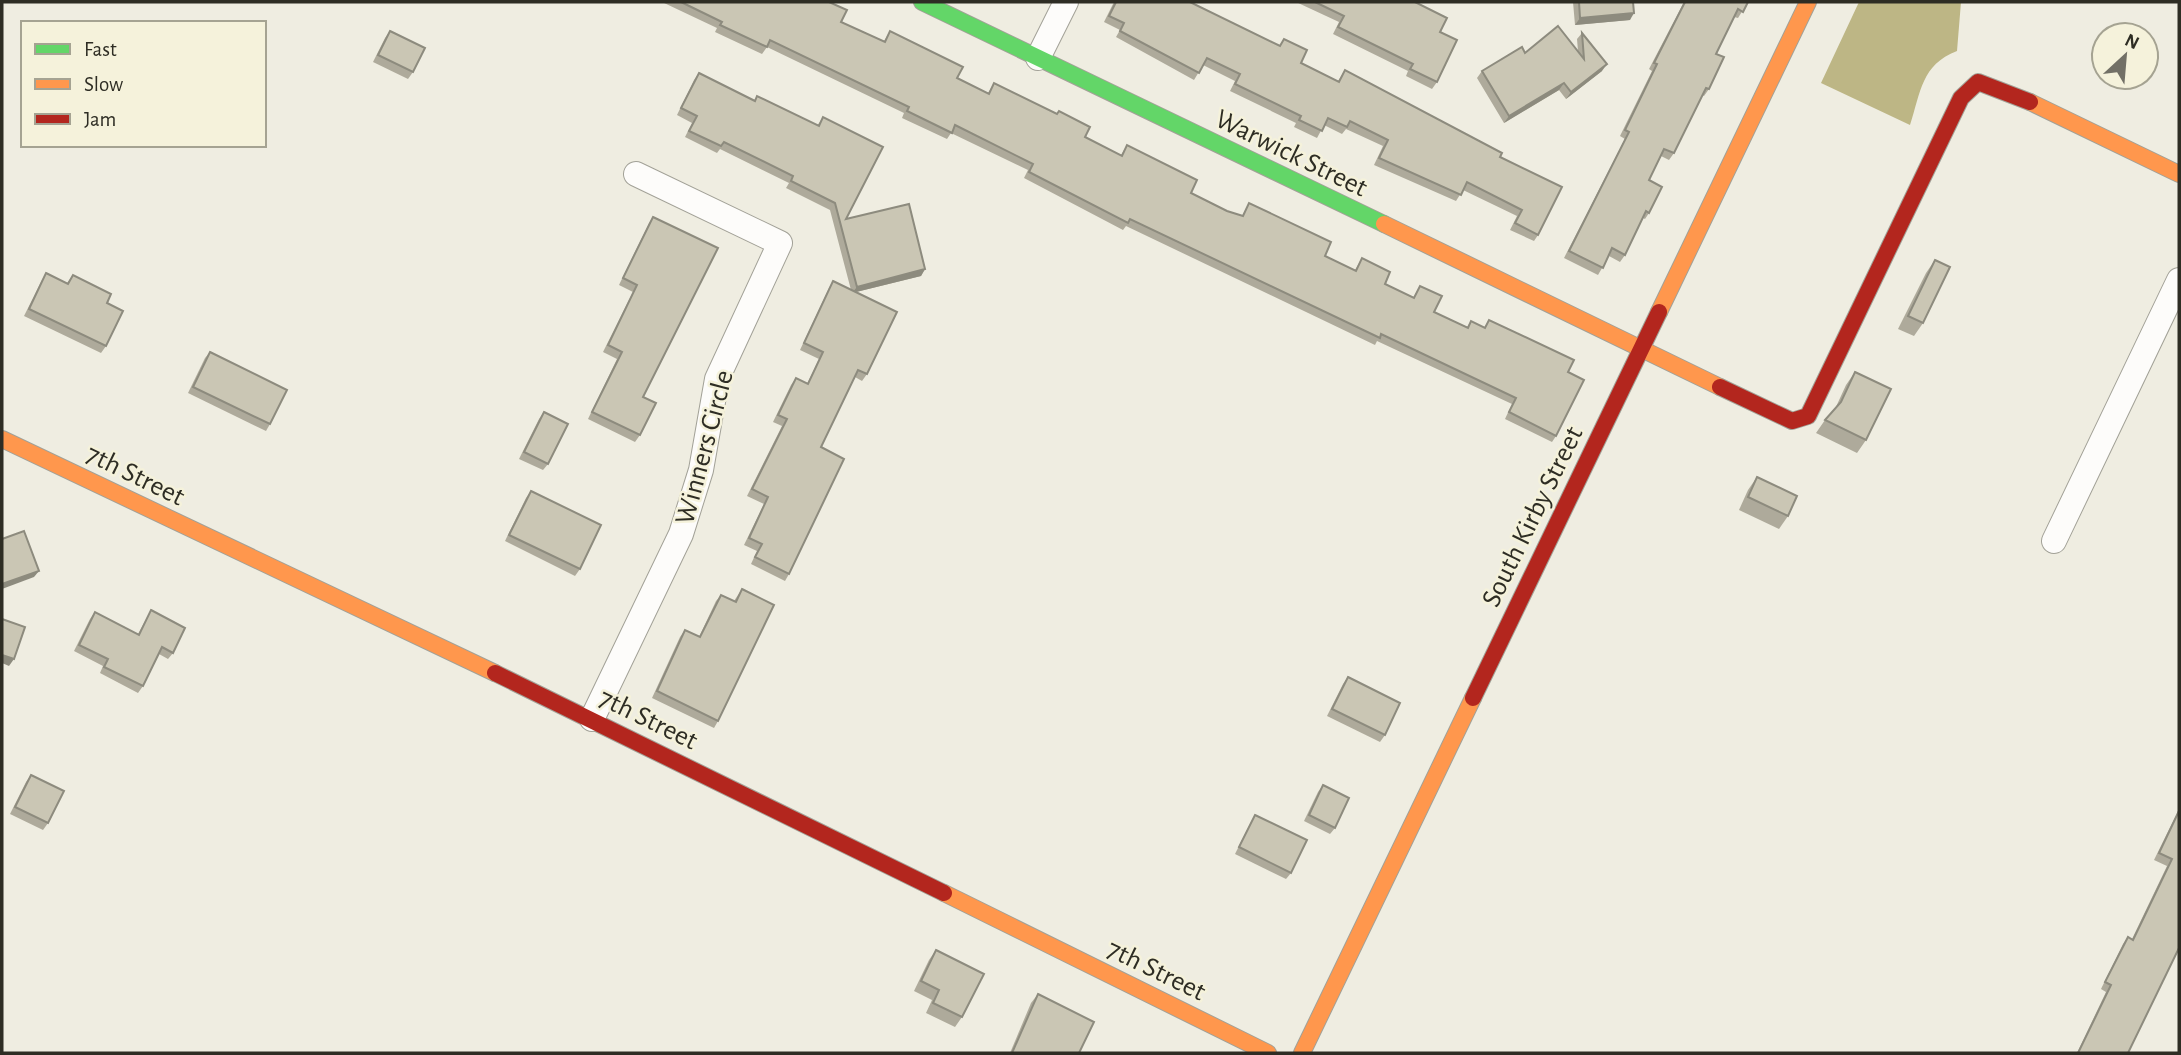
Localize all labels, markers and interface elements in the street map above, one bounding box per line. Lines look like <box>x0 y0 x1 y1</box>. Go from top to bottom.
legend <box>21 21 266 147</box>
north arrow <box>2090 21 2160 91</box>
text: N <box>2122 31 2142 54</box>
text: Fast <box>84 39 117 60</box>
text: Slow <box>84 74 123 95</box>
street label: Warwick Street <box>1211 105 1372 203</box>
text: Jam <box>84 109 116 130</box>
street label: Winners Circle <box>671 367 739 528</box>
street label: South Kirby Street <box>1477 422 1588 611</box>
street label: 7th Street <box>81 440 189 512</box>
street label: 7th Street <box>594 684 702 756</box>
street label: 7th Street <box>1102 935 1210 1007</box>

